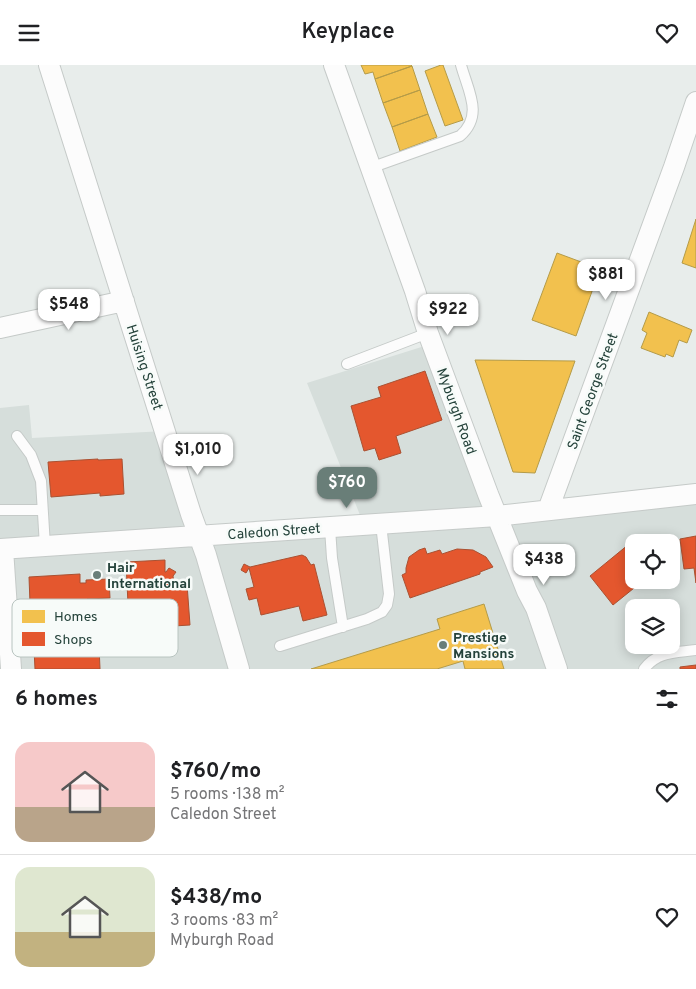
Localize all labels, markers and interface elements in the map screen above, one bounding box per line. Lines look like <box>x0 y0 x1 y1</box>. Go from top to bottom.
icon: menu <box>15 19 43 47</box>
text: Keyplace <box>301 19 395 46</box>
icon: heart <box>653 19 681 47</box>
pin: $881 <box>576 259 636 301</box>
text: $881 <box>588 265 624 285</box>
pin: $548 <box>39 289 99 331</box>
pin: $922 <box>418 293 478 336</box>
text: $548 <box>49 295 89 315</box>
text: $922 <box>428 300 468 320</box>
street label: Huising Street <box>122 322 165 412</box>
street label: Saint George Street <box>564 331 622 452</box>
street label: Myburgh Road <box>432 366 479 457</box>
pin: $1,010 <box>157 433 239 476</box>
text: $1,010 <box>174 440 222 460</box>
pin: $760 <box>317 467 377 509</box>
text: $760 <box>328 473 366 493</box>
street label: Caledon Street <box>227 521 321 544</box>
map controls <box>625 534 680 654</box>
button: locate <box>625 534 680 589</box>
pin: $438 <box>514 543 574 586</box>
text: $438 <box>524 550 564 570</box>
place label: Hair International <box>107 560 191 593</box>
marker: Hair International <box>91 569 103 581</box>
legend <box>12 599 178 657</box>
button: layers <box>625 599 680 654</box>
text: Homes <box>54 609 98 626</box>
place label: Prestige Mansions <box>453 630 514 663</box>
text: Shops <box>54 632 93 649</box>
marker: Prestige Mansions <box>437 639 449 651</box>
icon: filters <box>653 685 681 713</box>
text: 6 homes <box>15 686 98 713</box>
text: $760/mo <box>170 758 261 785</box>
icon: home <box>55 762 115 822</box>
icon: heart <box>653 778 681 806</box>
text: 5 rooms · 138 m² <box>170 785 285 805</box>
text: Caledon Street <box>170 805 277 825</box>
text: $438/mo <box>170 884 262 911</box>
icon: home <box>55 887 115 947</box>
icon: heart <box>653 903 681 931</box>
text: 3 rooms · 83 m² <box>170 911 278 931</box>
text: Myburgh Road <box>170 931 274 951</box>

